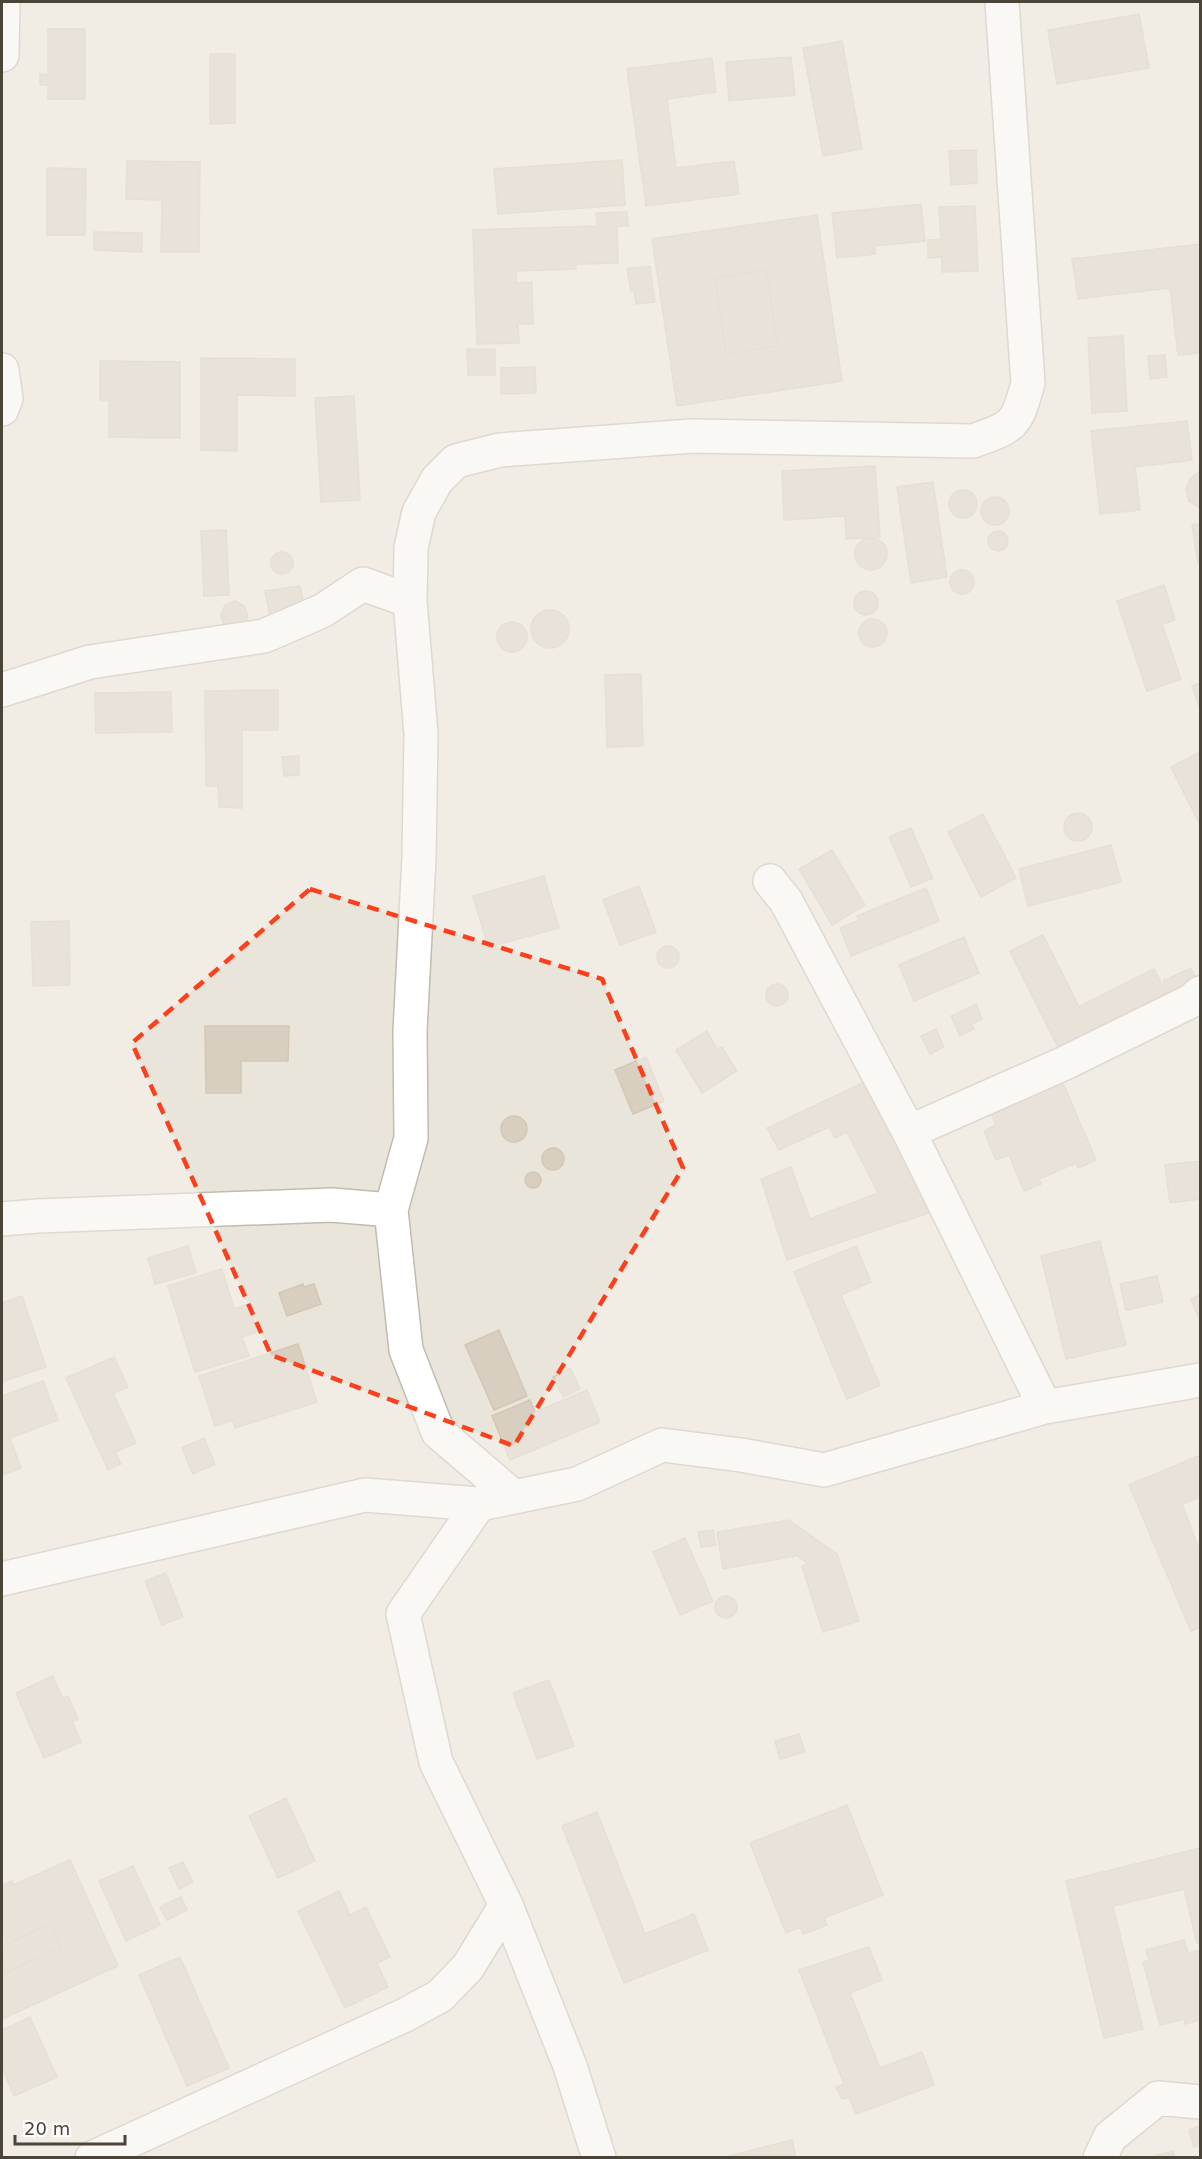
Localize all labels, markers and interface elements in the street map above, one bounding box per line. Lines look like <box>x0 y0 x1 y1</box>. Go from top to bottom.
scale bar <box>15 2108 124 2146</box>
text: 20 m <box>24 2118 70 2139</box>

